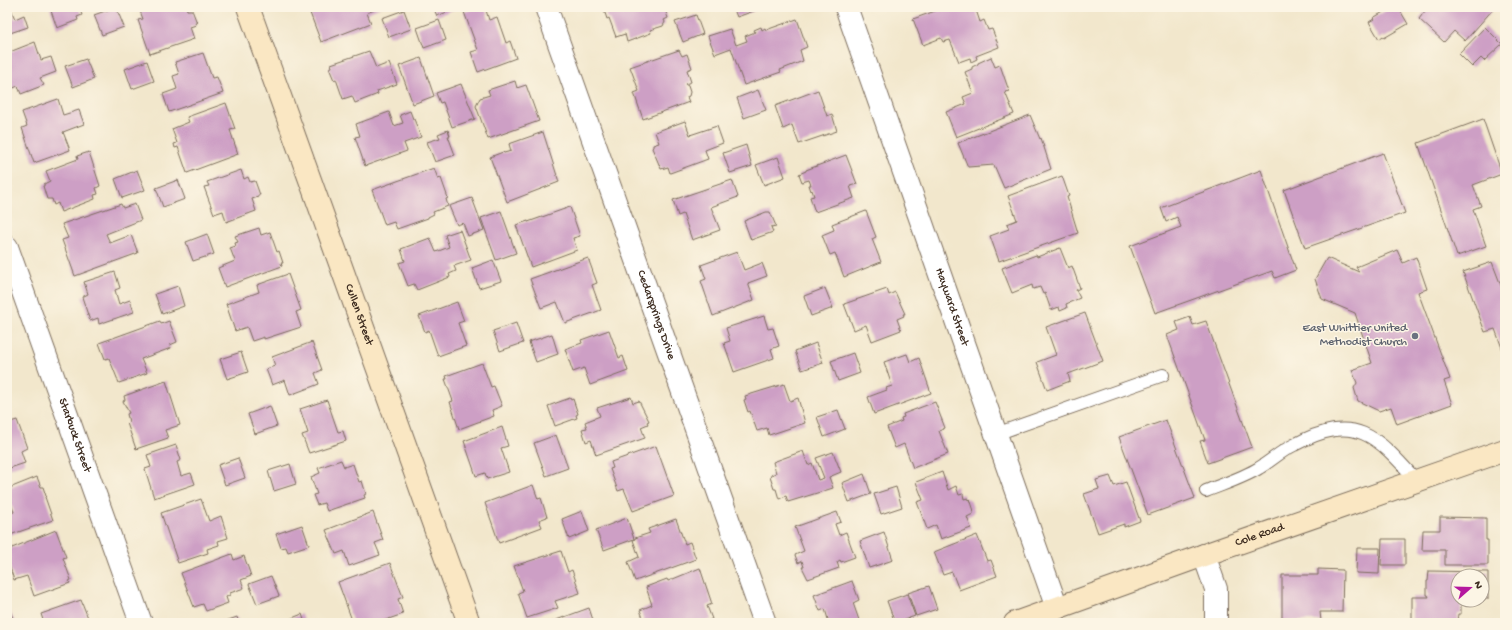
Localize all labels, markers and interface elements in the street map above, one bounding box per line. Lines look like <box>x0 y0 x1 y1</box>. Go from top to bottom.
street label: Hayward Street <box>931 266 972 349</box>
street label: Cedarsprings Drive <box>633 269 678 362</box>
street label: Cullen Street <box>341 282 376 348</box>
place label: East Whittier United Methodist Church <box>1302 322 1408 350</box>
marker: East Whittier United Methodist Church <box>1410 331 1420 341</box>
street label: Starbuck Street <box>55 396 94 475</box>
street label: Cole Road <box>1234 520 1287 550</box>
north arrow <box>1450 568 1490 608</box>
text: N <box>1471 580 1484 591</box>

